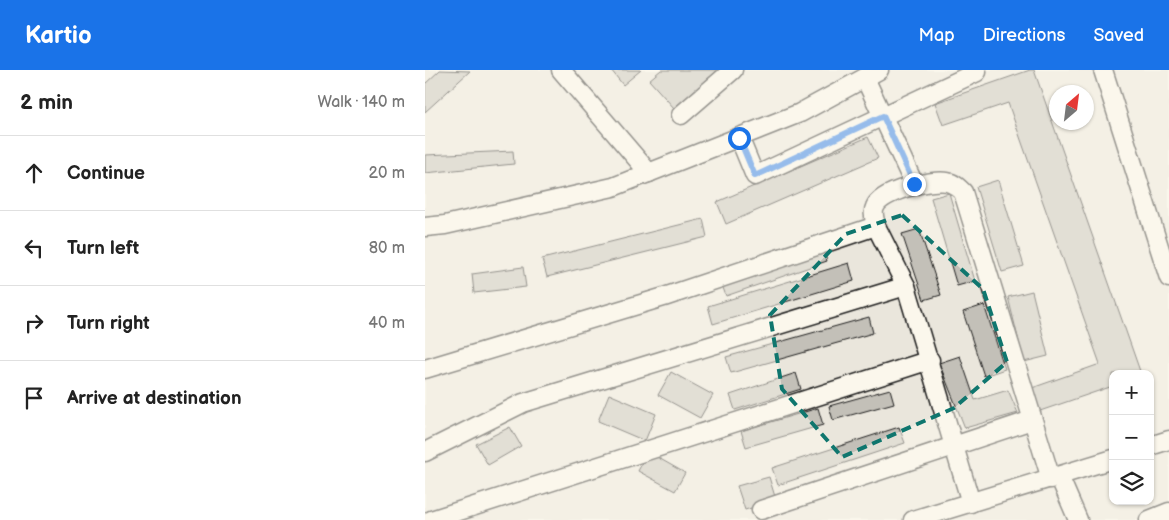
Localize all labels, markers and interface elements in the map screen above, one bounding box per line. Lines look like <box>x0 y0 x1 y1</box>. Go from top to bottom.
text: Kartio <box>25 21 92 50</box>
text: Map <box>919 25 955 46</box>
text: Directions <box>983 25 1065 46</box>
text: Saved <box>1093 25 1144 46</box>
north arrow <box>1049 85 1094 130</box>
text: 2 min <box>20 90 73 115</box>
text: Walk · 140 m <box>318 93 405 112</box>
route start <box>728 127 751 150</box>
icon: ahead <box>20 159 48 187</box>
text: Continue <box>67 162 145 185</box>
text: 20 m <box>369 164 405 183</box>
route end <box>903 173 926 196</box>
icon: left <box>20 234 48 262</box>
text: Turn left <box>67 237 139 260</box>
text: 80 m <box>369 239 405 258</box>
icon: right <box>20 309 48 337</box>
text: Turn right <box>67 312 150 335</box>
text: 40 m <box>368 314 405 333</box>
map controls <box>1109 370 1154 505</box>
button: + <box>1109 370 1154 415</box>
icon: arrive <box>20 384 48 412</box>
text: Arrive at destination <box>67 387 242 410</box>
button: − <box>1109 415 1154 460</box>
button: layers <box>1109 460 1154 505</box>

